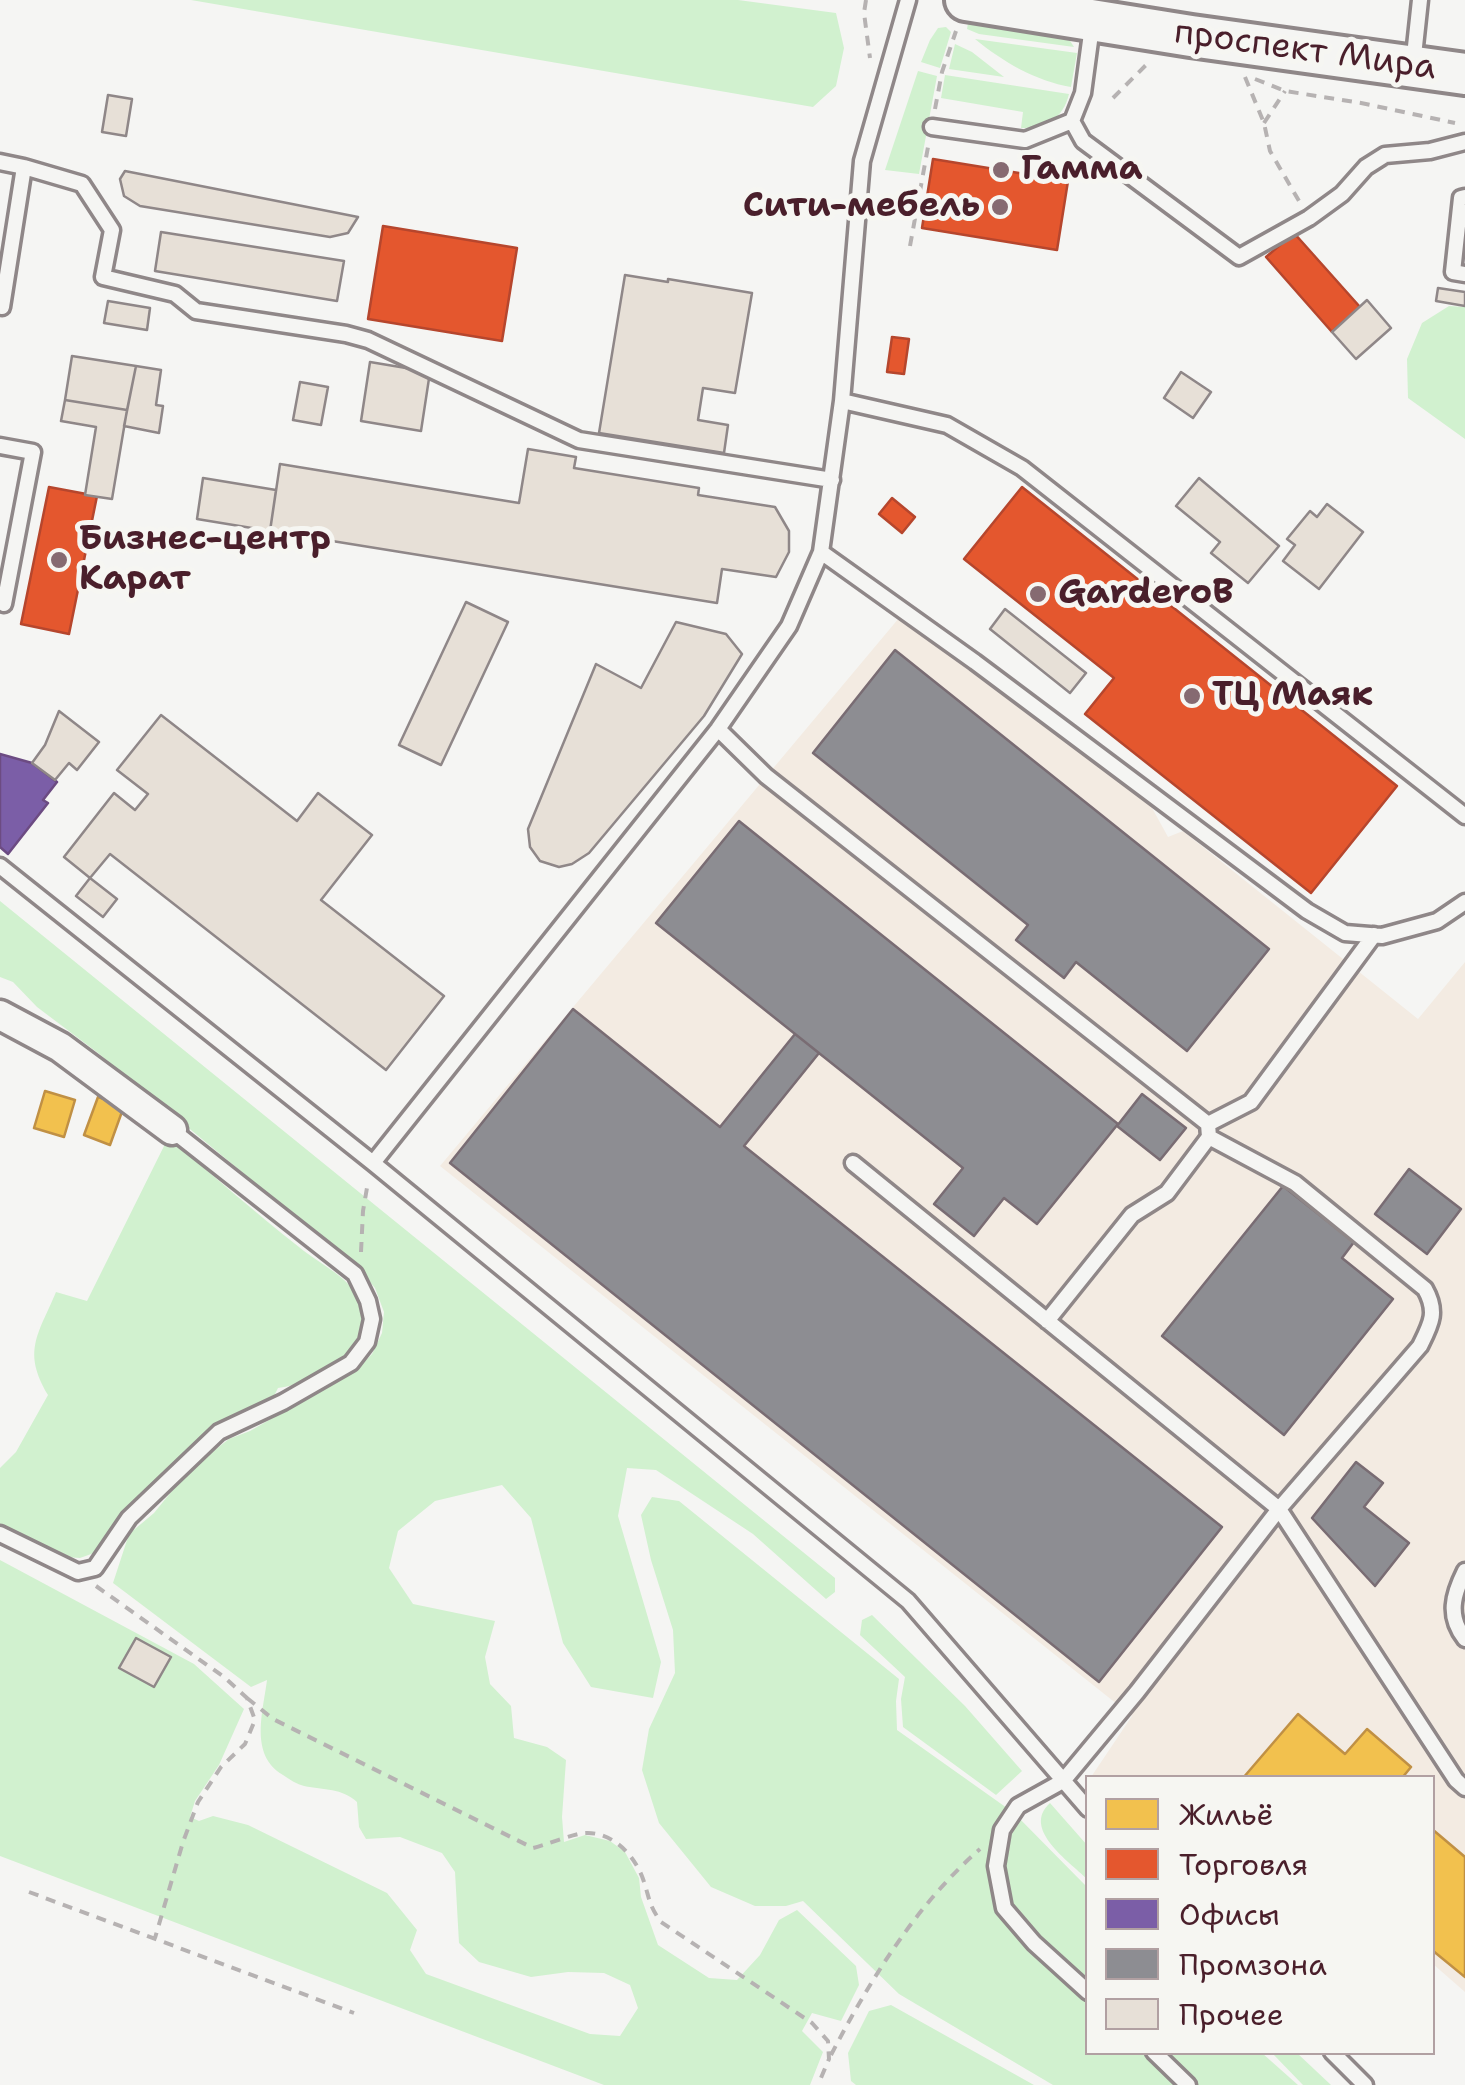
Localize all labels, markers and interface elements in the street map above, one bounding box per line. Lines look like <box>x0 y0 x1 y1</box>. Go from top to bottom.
street label: проспект Мира <box>1171 12 1439 90</box>
place label: Гамма <box>1021 149 1143 191</box>
marker: Гамма <box>990 159 1012 181</box>
place label: Сити-мебель <box>743 186 980 228</box>
marker: Сити-мебель <box>989 196 1011 218</box>
place label: Бизнес-центр Карат <box>79 519 331 601</box>
marker: Бизнес-центр Карат <box>48 549 70 571</box>
place label: GarderoB <box>1058 573 1234 615</box>
marker: GarderoB <box>1027 583 1049 605</box>
place label: ТЦ Маяк <box>1212 675 1373 717</box>
marker: ТЦ Маяк <box>1181 685 1203 707</box>
legend <box>1085 1775 1435 2055</box>
text: Жильё <box>1179 1794 1273 1835</box>
text: Торговля <box>1179 1844 1308 1885</box>
text: Офисы <box>1179 1894 1280 1935</box>
text: Промзона <box>1179 1944 1327 1985</box>
text: Прочее <box>1179 1994 1284 2035</box>

